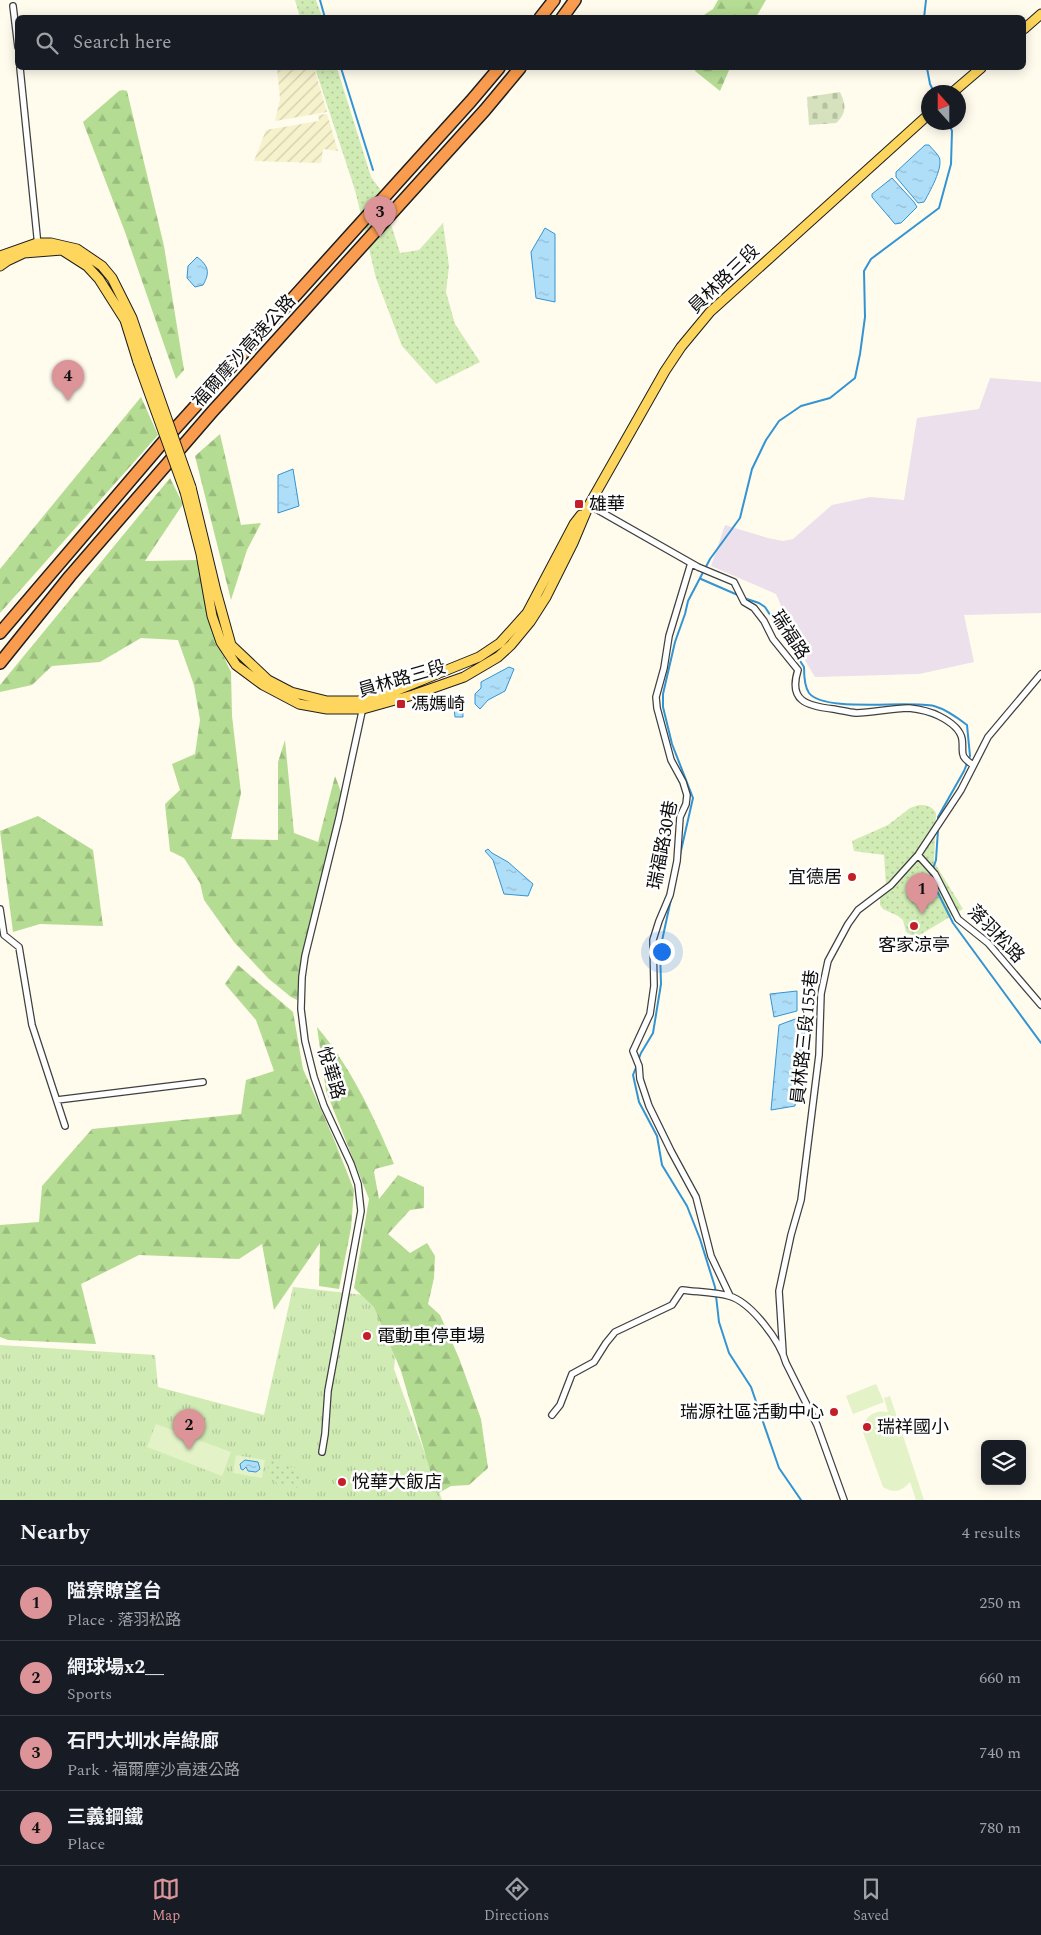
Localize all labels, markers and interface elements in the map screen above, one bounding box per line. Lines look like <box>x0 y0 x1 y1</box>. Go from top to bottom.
search box <box>15 15 1026 70</box>
text: Search here <box>73 28 172 57</box>
icon: search <box>33 29 61 57</box>
north arrow <box>921 85 966 130</box>
pin: 3 <box>364 196 396 237</box>
street label: 員林路三段 <box>682 238 766 320</box>
street label: 福爾摩沙高速公路 <box>186 288 302 414</box>
pin: 4 <box>52 360 84 401</box>
place label: 雄華 <box>589 491 625 518</box>
marker: 雄華 <box>573 498 585 510</box>
street label: 瑞福路 <box>764 605 816 665</box>
street label: 員林路三段 <box>355 654 449 704</box>
place label: 馮媽崎 <box>411 691 465 718</box>
marker: 馮媽崎 <box>395 698 407 710</box>
street label: 瑞福路30巷 <box>641 798 685 892</box>
place label: 宜德居 <box>788 864 842 891</box>
marker: 宜德居 <box>846 871 858 883</box>
pin: 1 <box>906 873 938 914</box>
street label: 落羽松路 <box>961 899 1031 969</box>
marker: 客家涼亭 <box>908 920 920 932</box>
place label: 客家涼亭 <box>878 932 950 959</box>
your location <box>649 939 675 965</box>
street label: 員林路三段155巷 <box>785 968 825 1106</box>
street label: 悅華路 <box>310 1043 352 1103</box>
place label: 電動車停車場 <box>377 1323 485 1350</box>
marker: 電動車停車場 <box>361 1330 373 1342</box>
place label: 瑞源社區活動中心 <box>680 1399 824 1426</box>
marker: 瑞源社區活動中心 <box>828 1406 840 1418</box>
pin: 2 <box>173 1409 205 1450</box>
place label: 瑞祥國小 <box>877 1414 949 1441</box>
marker: 瑞祥國小 <box>861 1421 873 1433</box>
map controls <box>981 1440 1026 1485</box>
button: layers <box>981 1440 1026 1485</box>
place label: 悅華大飯店 <box>352 1469 442 1496</box>
marker: 悅華大飯店 <box>336 1476 348 1488</box>
text: Nearby <box>20 1517 90 1549</box>
text: 4 results <box>962 1521 1021 1545</box>
text: 隘寮瞭望台 <box>67 1577 162 1606</box>
text: 1 <box>32 1591 40 1615</box>
text: 250 m <box>979 1591 1021 1615</box>
text: Place · 落羽松路 <box>67 1608 181 1632</box>
text: 網球場x2＿ <box>67 1653 164 1682</box>
text: 2 <box>32 1666 40 1690</box>
text: 660 m <box>979 1666 1021 1690</box>
text: Sports <box>67 1682 112 1706</box>
text: 石門大圳水岸綠廊 <box>67 1727 219 1756</box>
text: 3 <box>32 1741 40 1765</box>
text: 740 m <box>979 1741 1021 1765</box>
text: Park · 福爾摩沙高速公路 <box>67 1758 240 1782</box>
text: 三義鋼鐵 <box>67 1803 143 1832</box>
text: 4 <box>32 1816 40 1840</box>
text: 780 m <box>979 1816 1021 1840</box>
text: Place <box>67 1832 105 1856</box>
tab: Map <box>152 1875 180 1926</box>
tab: Directions <box>484 1875 549 1926</box>
tab: Saved <box>853 1875 889 1926</box>

